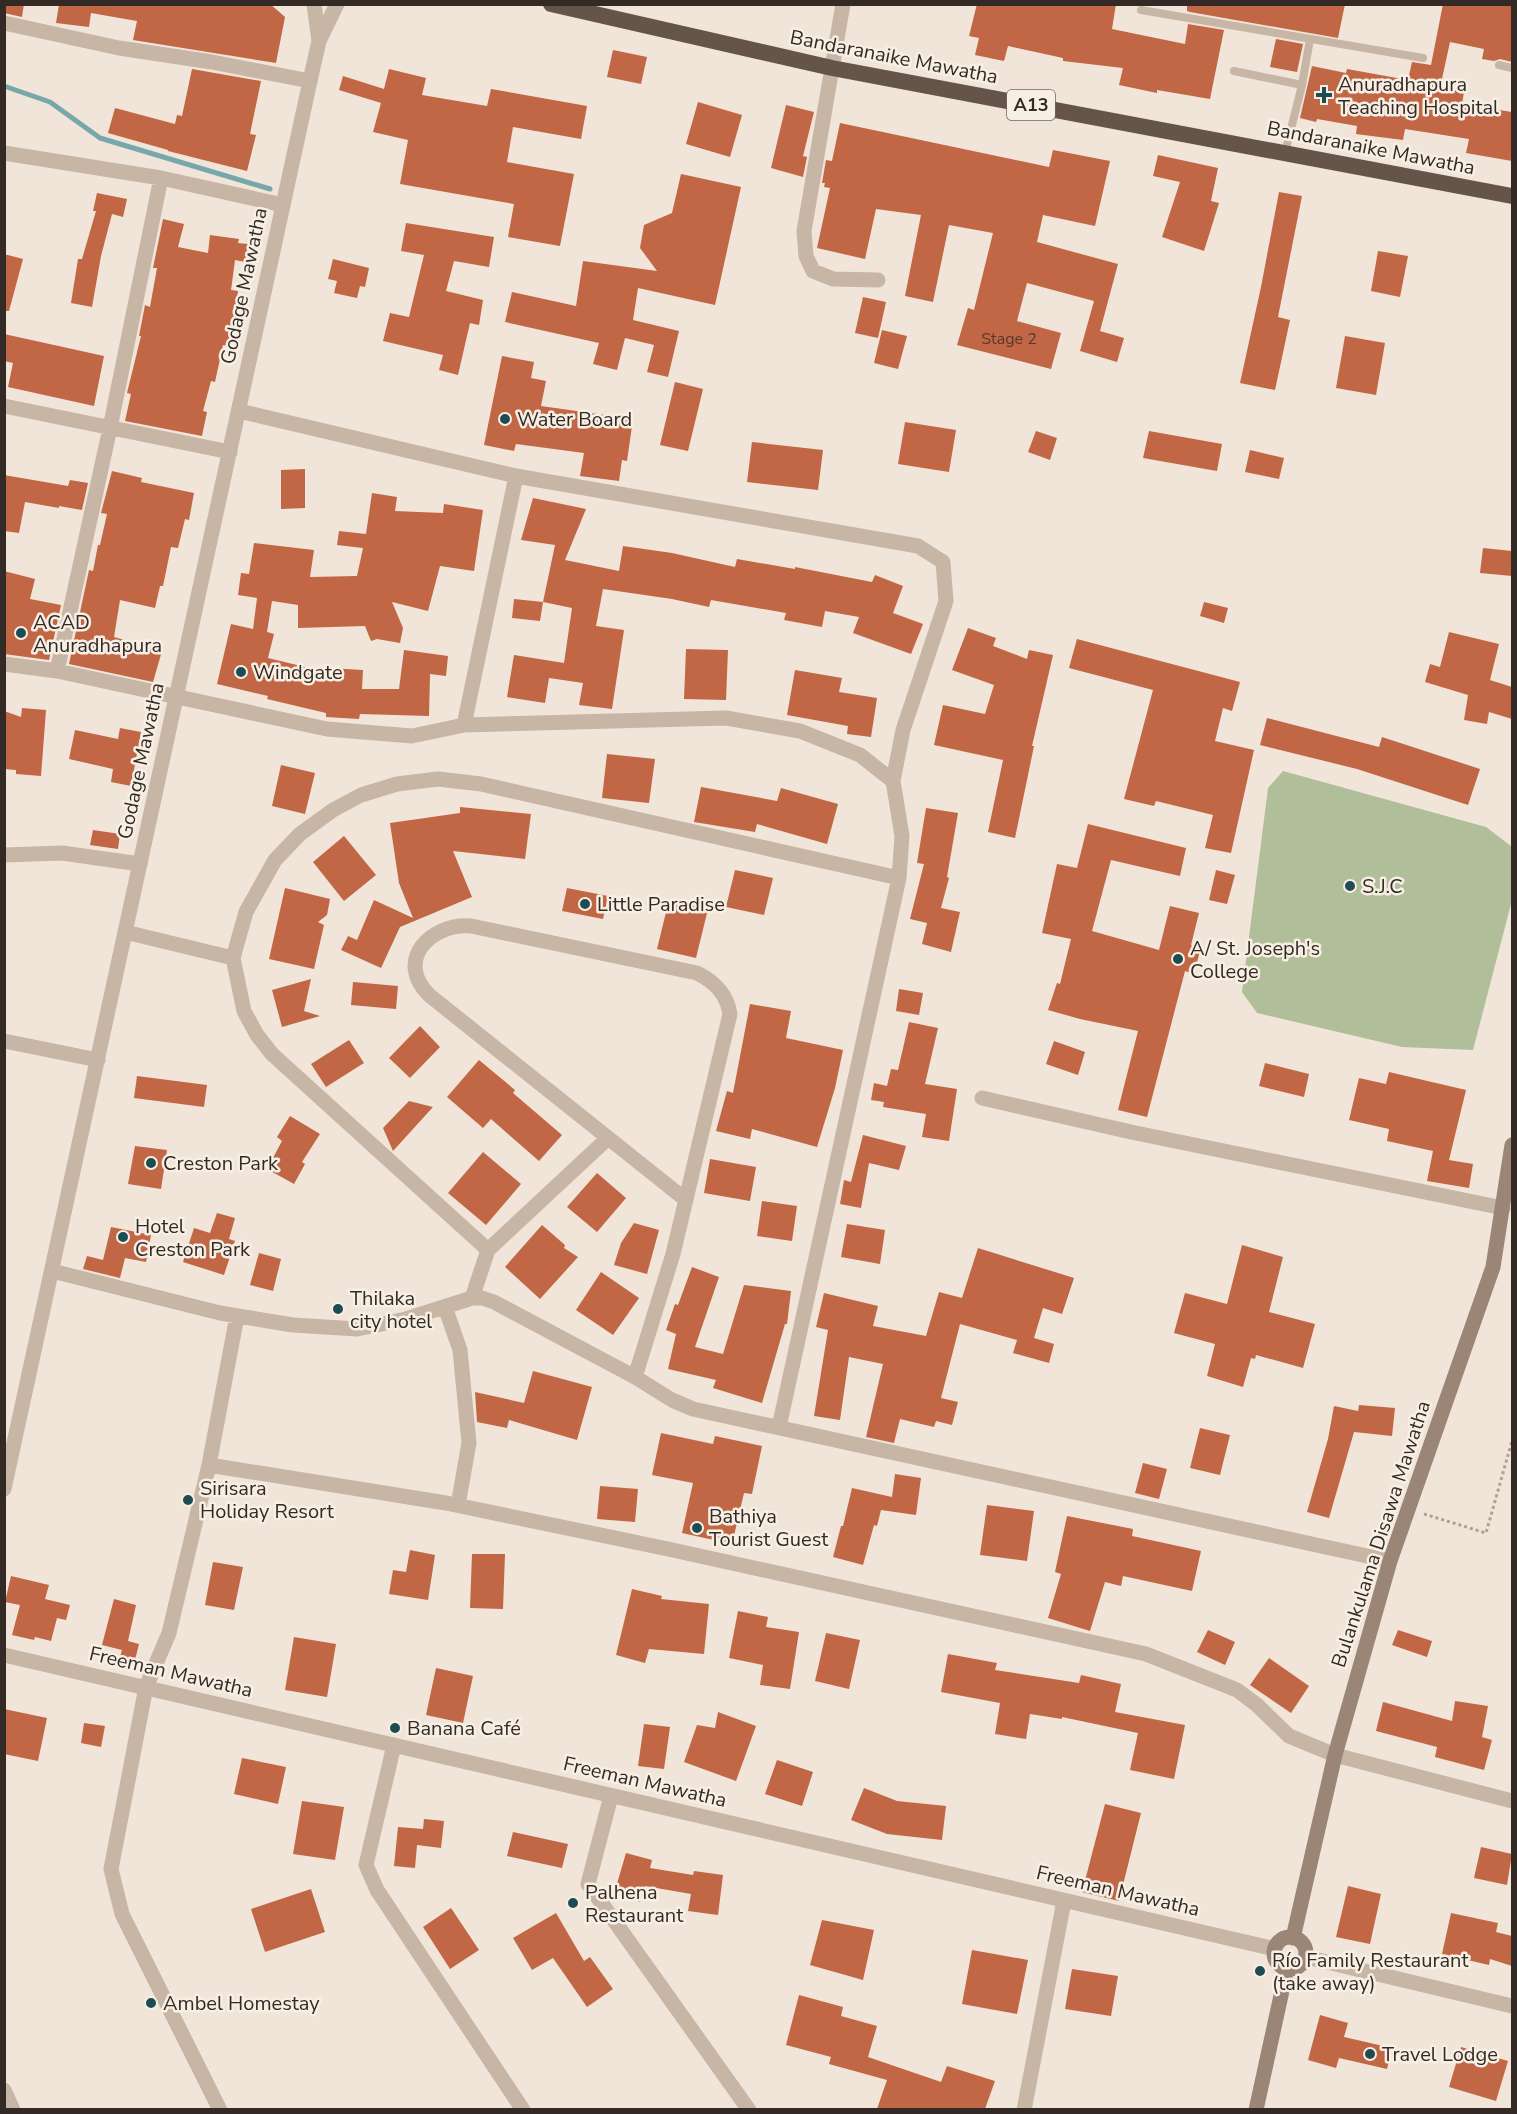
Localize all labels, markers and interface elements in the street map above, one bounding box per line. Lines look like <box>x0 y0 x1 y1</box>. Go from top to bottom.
street label: Bandaranaike Mawatha <box>788 24 1000 90</box>
place label: Anuradhapura Teaching Hospital <box>1338 71 1499 121</box>
marker: Anuradhapura Teaching Hospital <box>1315 86 1333 104</box>
road number: A13 <box>1007 90 1055 120</box>
street label: Bandaranaike Mawatha <box>1265 115 1477 181</box>
street label: Godage Mawatha <box>214 205 274 367</box>
house number: Stage 2 <box>981 328 1037 350</box>
place label: Water Board <box>517 406 632 433</box>
marker: Water Board <box>498 412 512 426</box>
place label: ACAD Anuradhapura <box>33 609 162 659</box>
marker: ACAD Anuradhapura <box>14 626 28 640</box>
place label: Windgate <box>253 659 343 686</box>
marker: Windgate <box>234 665 248 679</box>
street label: Godage Mawatha <box>111 680 171 842</box>
place label: S.J.C <box>1362 873 1403 900</box>
marker: S.J.C <box>1343 879 1357 893</box>
place label: Little Paradise <box>597 891 725 918</box>
marker: Little Paradise <box>578 897 592 911</box>
place label: A/ St. Joseph's College <box>1190 935 1320 985</box>
marker: A/ St. Joseph's College <box>1171 952 1185 966</box>
place label: Creston Park <box>163 1150 279 1177</box>
marker: Creston Park <box>144 1156 158 1170</box>
place label: Hotel Creston Park <box>135 1213 251 1263</box>
marker: Hotel Creston Park <box>116 1230 130 1244</box>
place label: Thilaka city hotel <box>350 1285 432 1335</box>
marker: Thilaka city hotel <box>331 1302 345 1316</box>
street label: Bulankulama Disawa Mawatha <box>1325 1397 1437 1671</box>
place label: Sirisara Holiday Resort <box>200 1475 335 1525</box>
marker: Sirisara Holiday Resort <box>181 1493 195 1507</box>
place label: Bathiya Tourist Guest <box>709 1503 829 1553</box>
marker: Bathiya Tourist Guest <box>690 1521 704 1535</box>
street label: Freeman Mawatha <box>87 1640 255 1704</box>
place label: Banana Café <box>407 1715 521 1742</box>
marker: Banana Café <box>388 1721 402 1735</box>
street label: Freeman Mawatha <box>561 1750 729 1814</box>
street label: Freeman Mawatha <box>1034 1859 1202 1923</box>
place label: Palhena Restaurant <box>585 1879 684 1929</box>
marker: Palhena Restaurant <box>566 1896 580 1910</box>
place label: Río Family Restaurant (take away) <box>1272 1947 1469 1997</box>
marker: Río Family Restaurant (take away) <box>1253 1964 1267 1978</box>
place label: Ambel Homestay <box>163 1990 320 2017</box>
marker: Ambel Homestay <box>144 1996 158 2010</box>
place label: Travel Lodge <box>1382 2041 1498 2068</box>
marker: Travel Lodge <box>1363 2047 1377 2061</box>

